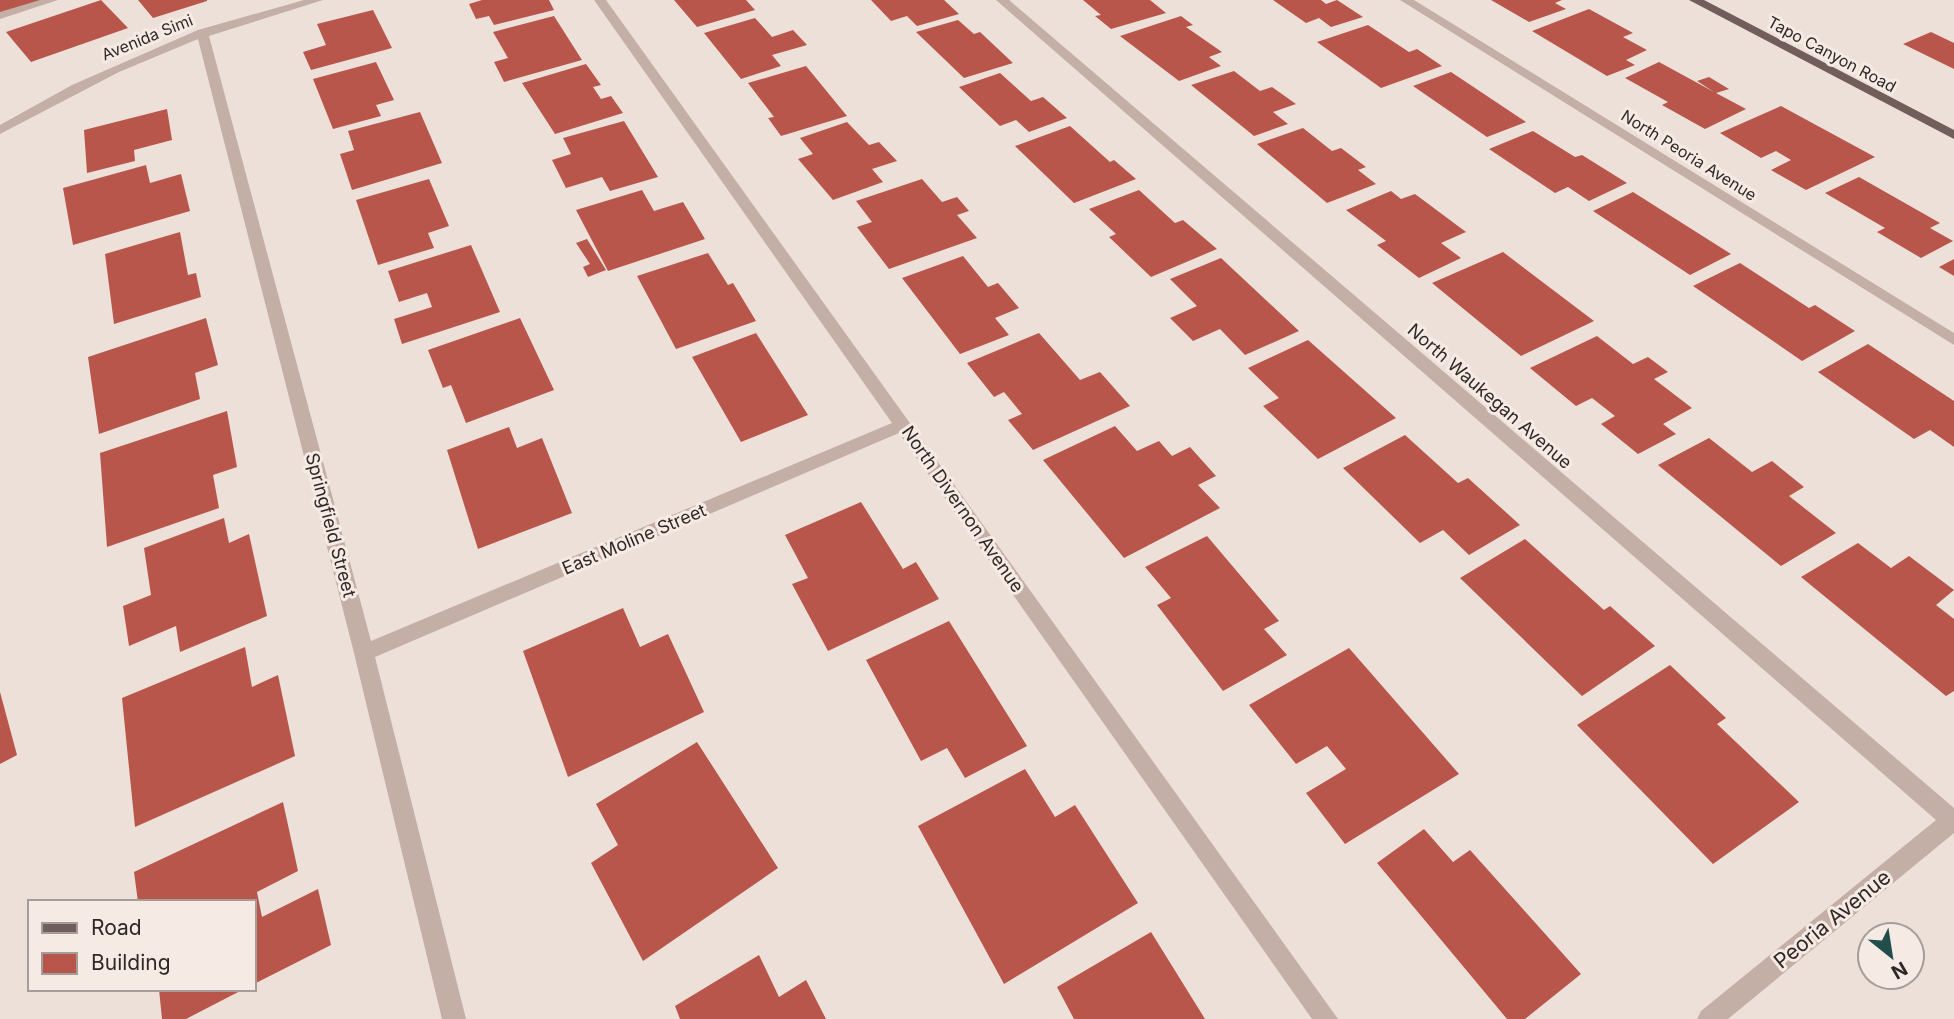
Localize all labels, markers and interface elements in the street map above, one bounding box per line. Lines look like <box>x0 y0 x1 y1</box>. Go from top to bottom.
street label: Avenida Simi <box>98 10 196 64</box>
street label: Tapo Canyon Road <box>1764 12 1900 96</box>
street label: North Peoria Avenue <box>1618 105 1760 205</box>
street label: North Waukegan Avenue <box>1404 319 1576 473</box>
street label: North Divernon Avenue <box>898 422 1028 596</box>
street label: Springfield Street <box>302 451 360 599</box>
street label: East Moline Street <box>559 499 709 579</box>
street label: Peoria Avenue <box>1769 864 1895 974</box>
legend <box>28 900 256 991</box>
text: Road <box>91 915 142 940</box>
north arrow <box>1856 921 1926 991</box>
text: Building <box>91 950 171 975</box>
text: N <box>1887 957 1911 984</box>

